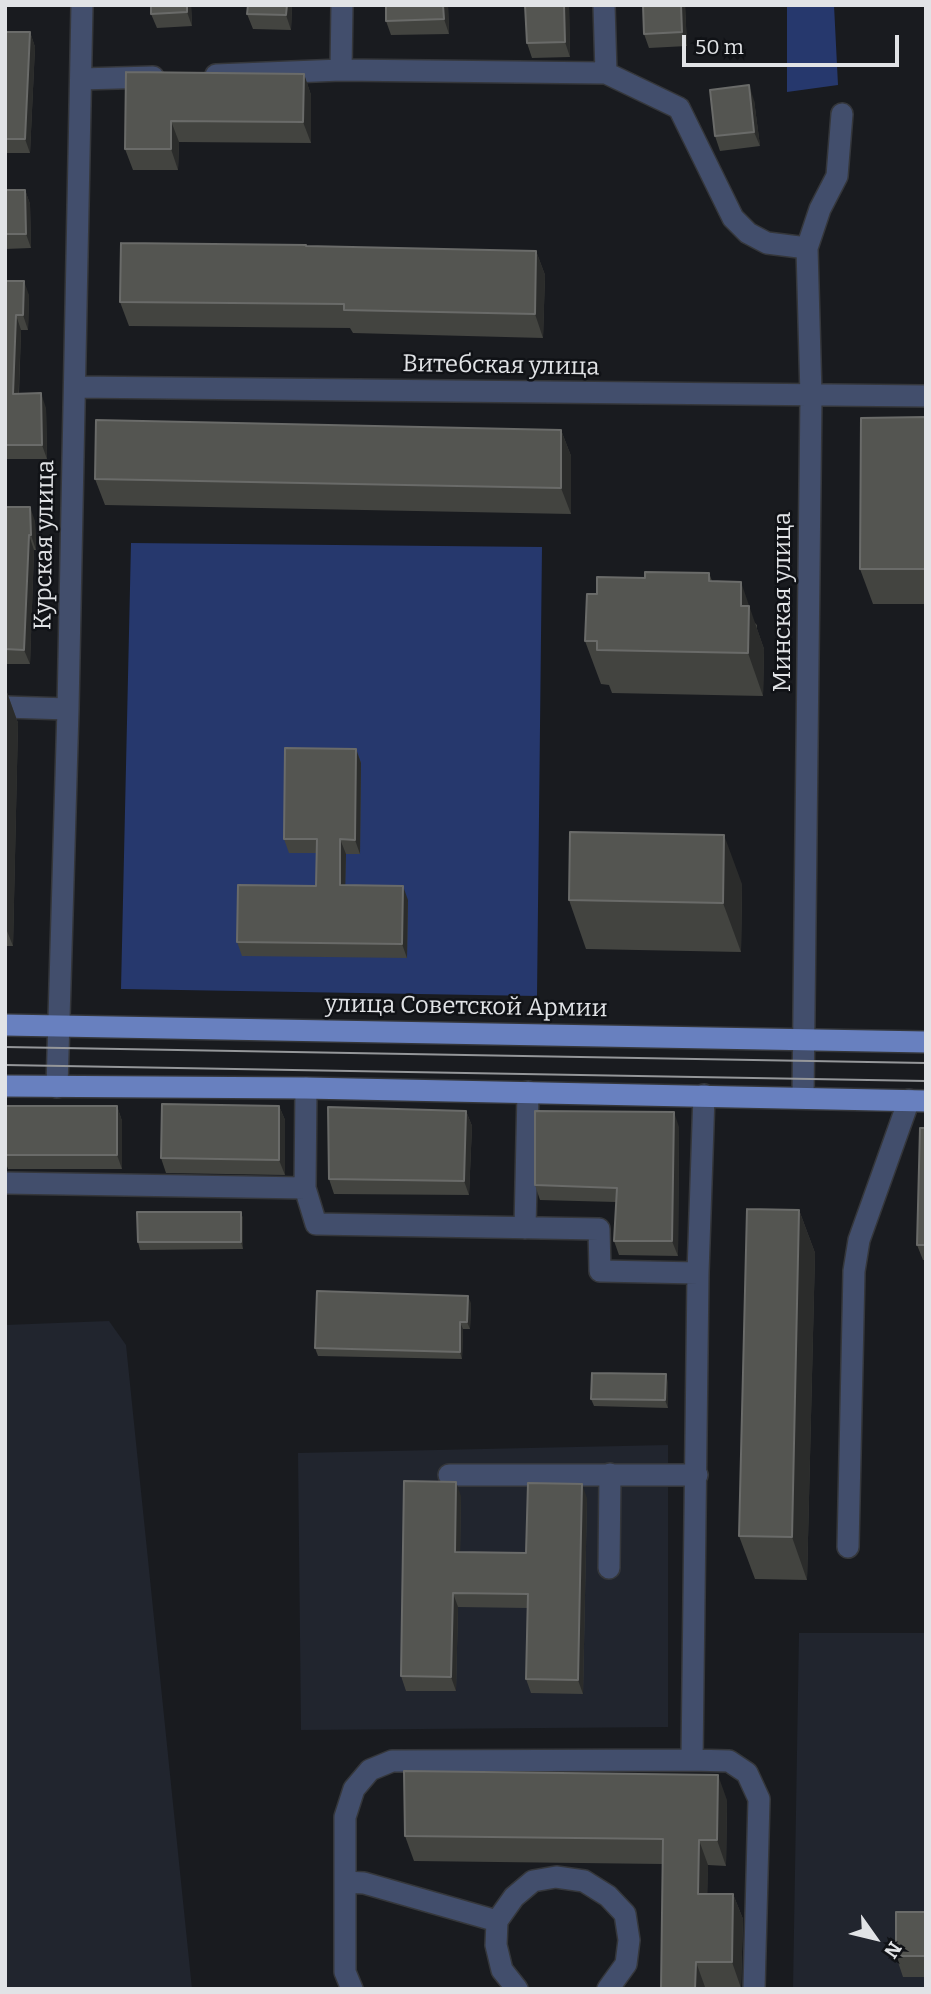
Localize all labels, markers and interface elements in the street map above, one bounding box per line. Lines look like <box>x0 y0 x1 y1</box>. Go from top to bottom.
scale bar <box>686 21 903 65</box>
text: 50 m <box>695 34 744 60</box>
street label: Витебская улица <box>402 350 600 382</box>
street label: Курская улица <box>29 460 61 630</box>
street label: Минская улица <box>769 512 797 692</box>
street label: улица Советской Армии <box>324 990 608 1024</box>
north arrow <box>840 1903 910 1973</box>
text: N <box>879 1938 906 1963</box>

